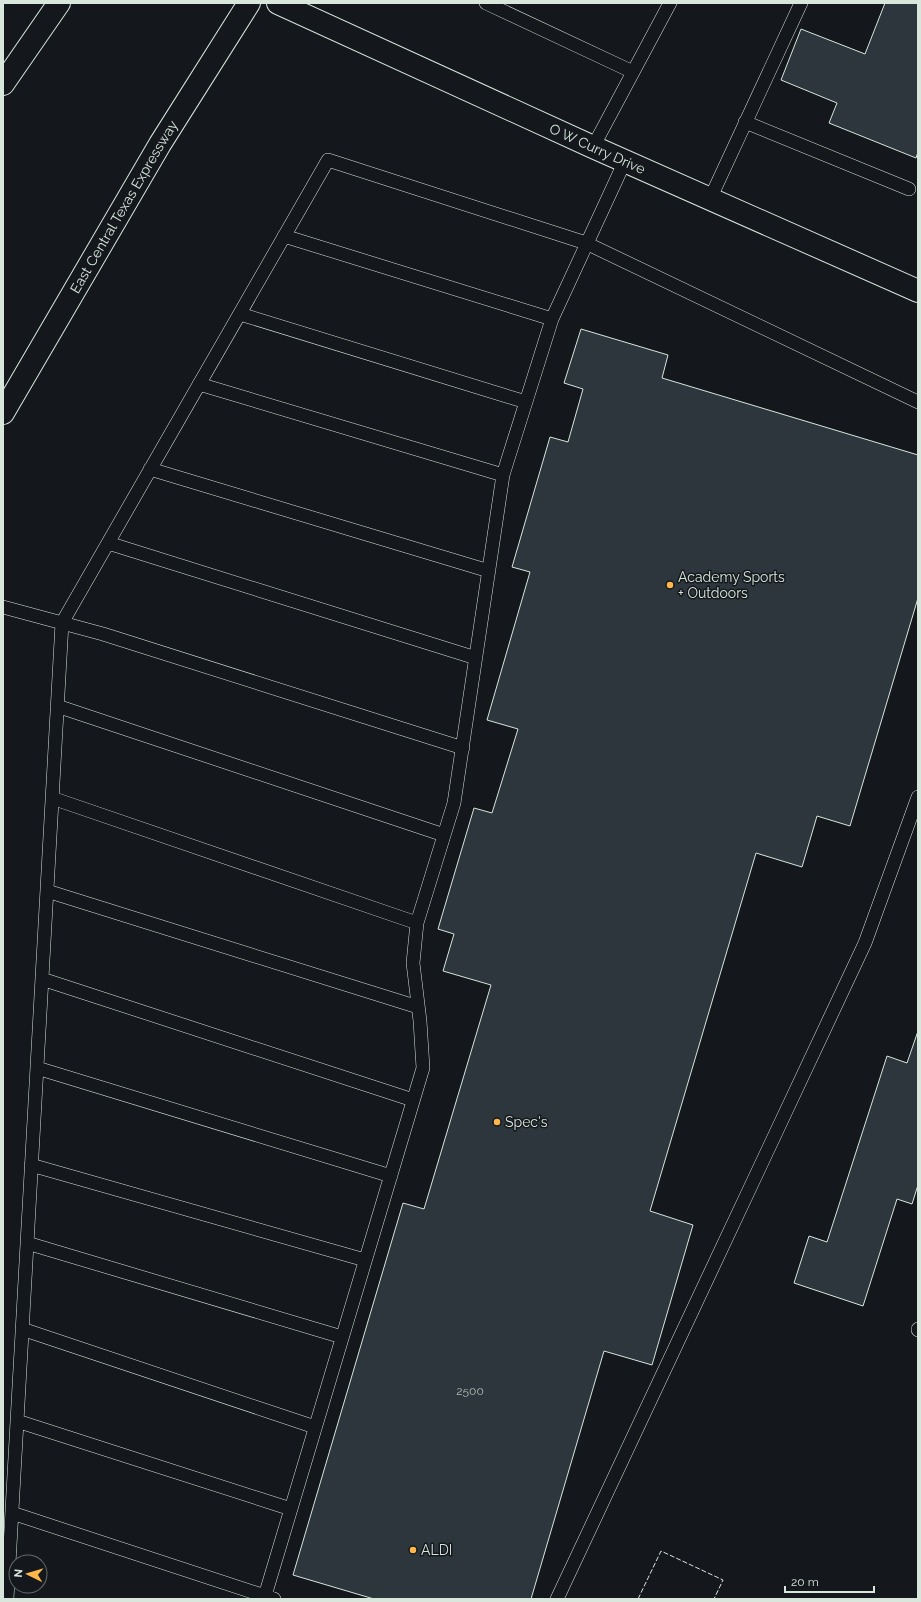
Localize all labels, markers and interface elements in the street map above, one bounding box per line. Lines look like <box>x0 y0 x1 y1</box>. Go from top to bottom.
street label: East Central Texas Expressway <box>67 117 181 296</box>
street label: O W Curry Drive <box>547 120 648 177</box>
place label: Academy Sports + Outdoors <box>678 569 785 601</box>
marker: Academy Sports + Outdoors <box>665 580 675 590</box>
place label: Spec's <box>505 1114 548 1130</box>
marker: Spec's <box>492 1117 502 1127</box>
house number: 2500 <box>456 1384 484 1398</box>
place label: ALDI <box>421 1542 452 1558</box>
marker: ALDI <box>408 1545 418 1555</box>
north arrow <box>8 1554 48 1594</box>
text: N <box>12 1568 25 1578</box>
scale bar <box>785 1568 874 1594</box>
text: 20 m <box>791 1575 819 1589</box>

